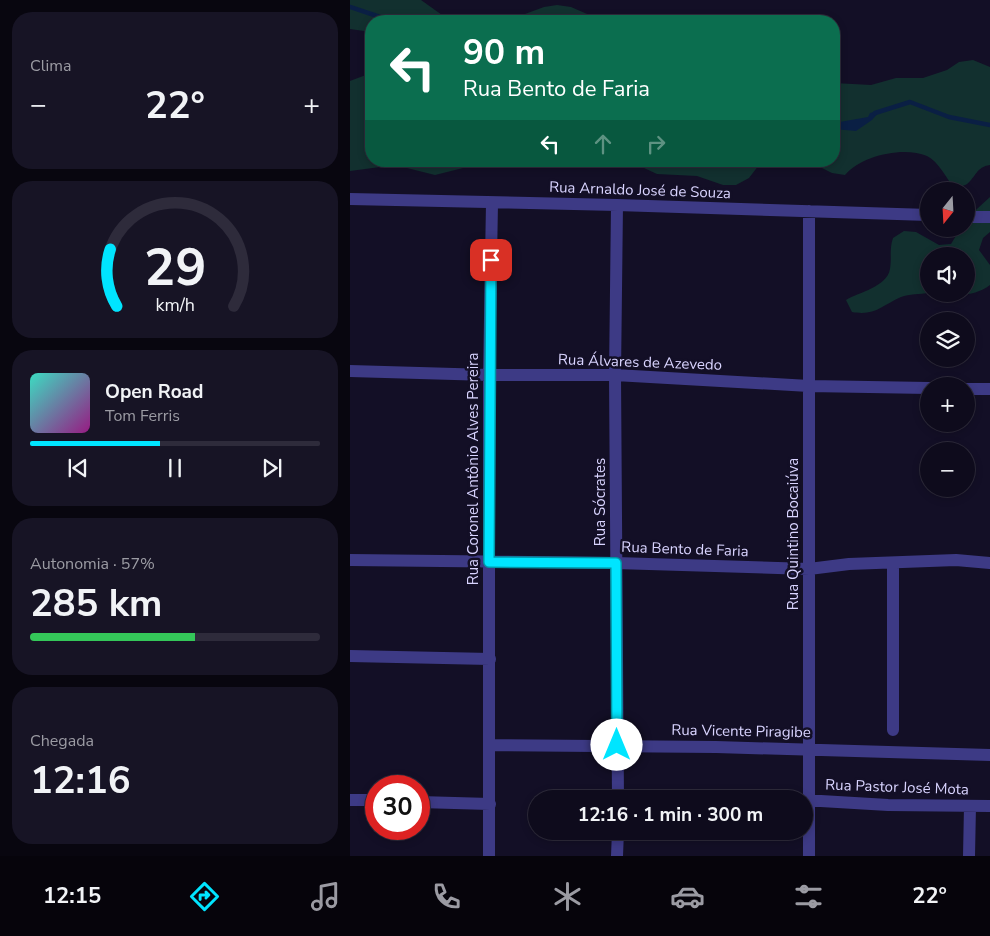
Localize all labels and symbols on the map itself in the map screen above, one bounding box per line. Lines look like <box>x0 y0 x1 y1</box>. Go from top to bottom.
street label: Rua Arnaldo José de Souza <box>549 177 731 203</box>
north arrow <box>920 182 975 238</box>
pin <box>470 239 512 281</box>
street label: Rua Álvares de Azevedo <box>558 349 722 375</box>
street label: Rua Coronel Antônio Alves Pereira <box>463 353 483 585</box>
street label: Rua Sócrates <box>590 458 610 546</box>
street label: Rua Quintino Bocaiúva <box>783 458 803 610</box>
street label: Rua Bento de Faria <box>621 537 749 561</box>
position arrow <box>590 718 642 770</box>
street label: Rua Vicente Piragibe <box>671 720 811 742</box>
street label: Rua Pastor José Mota <box>825 774 969 800</box>
speed limit sign: 30 <box>365 775 430 840</box>

